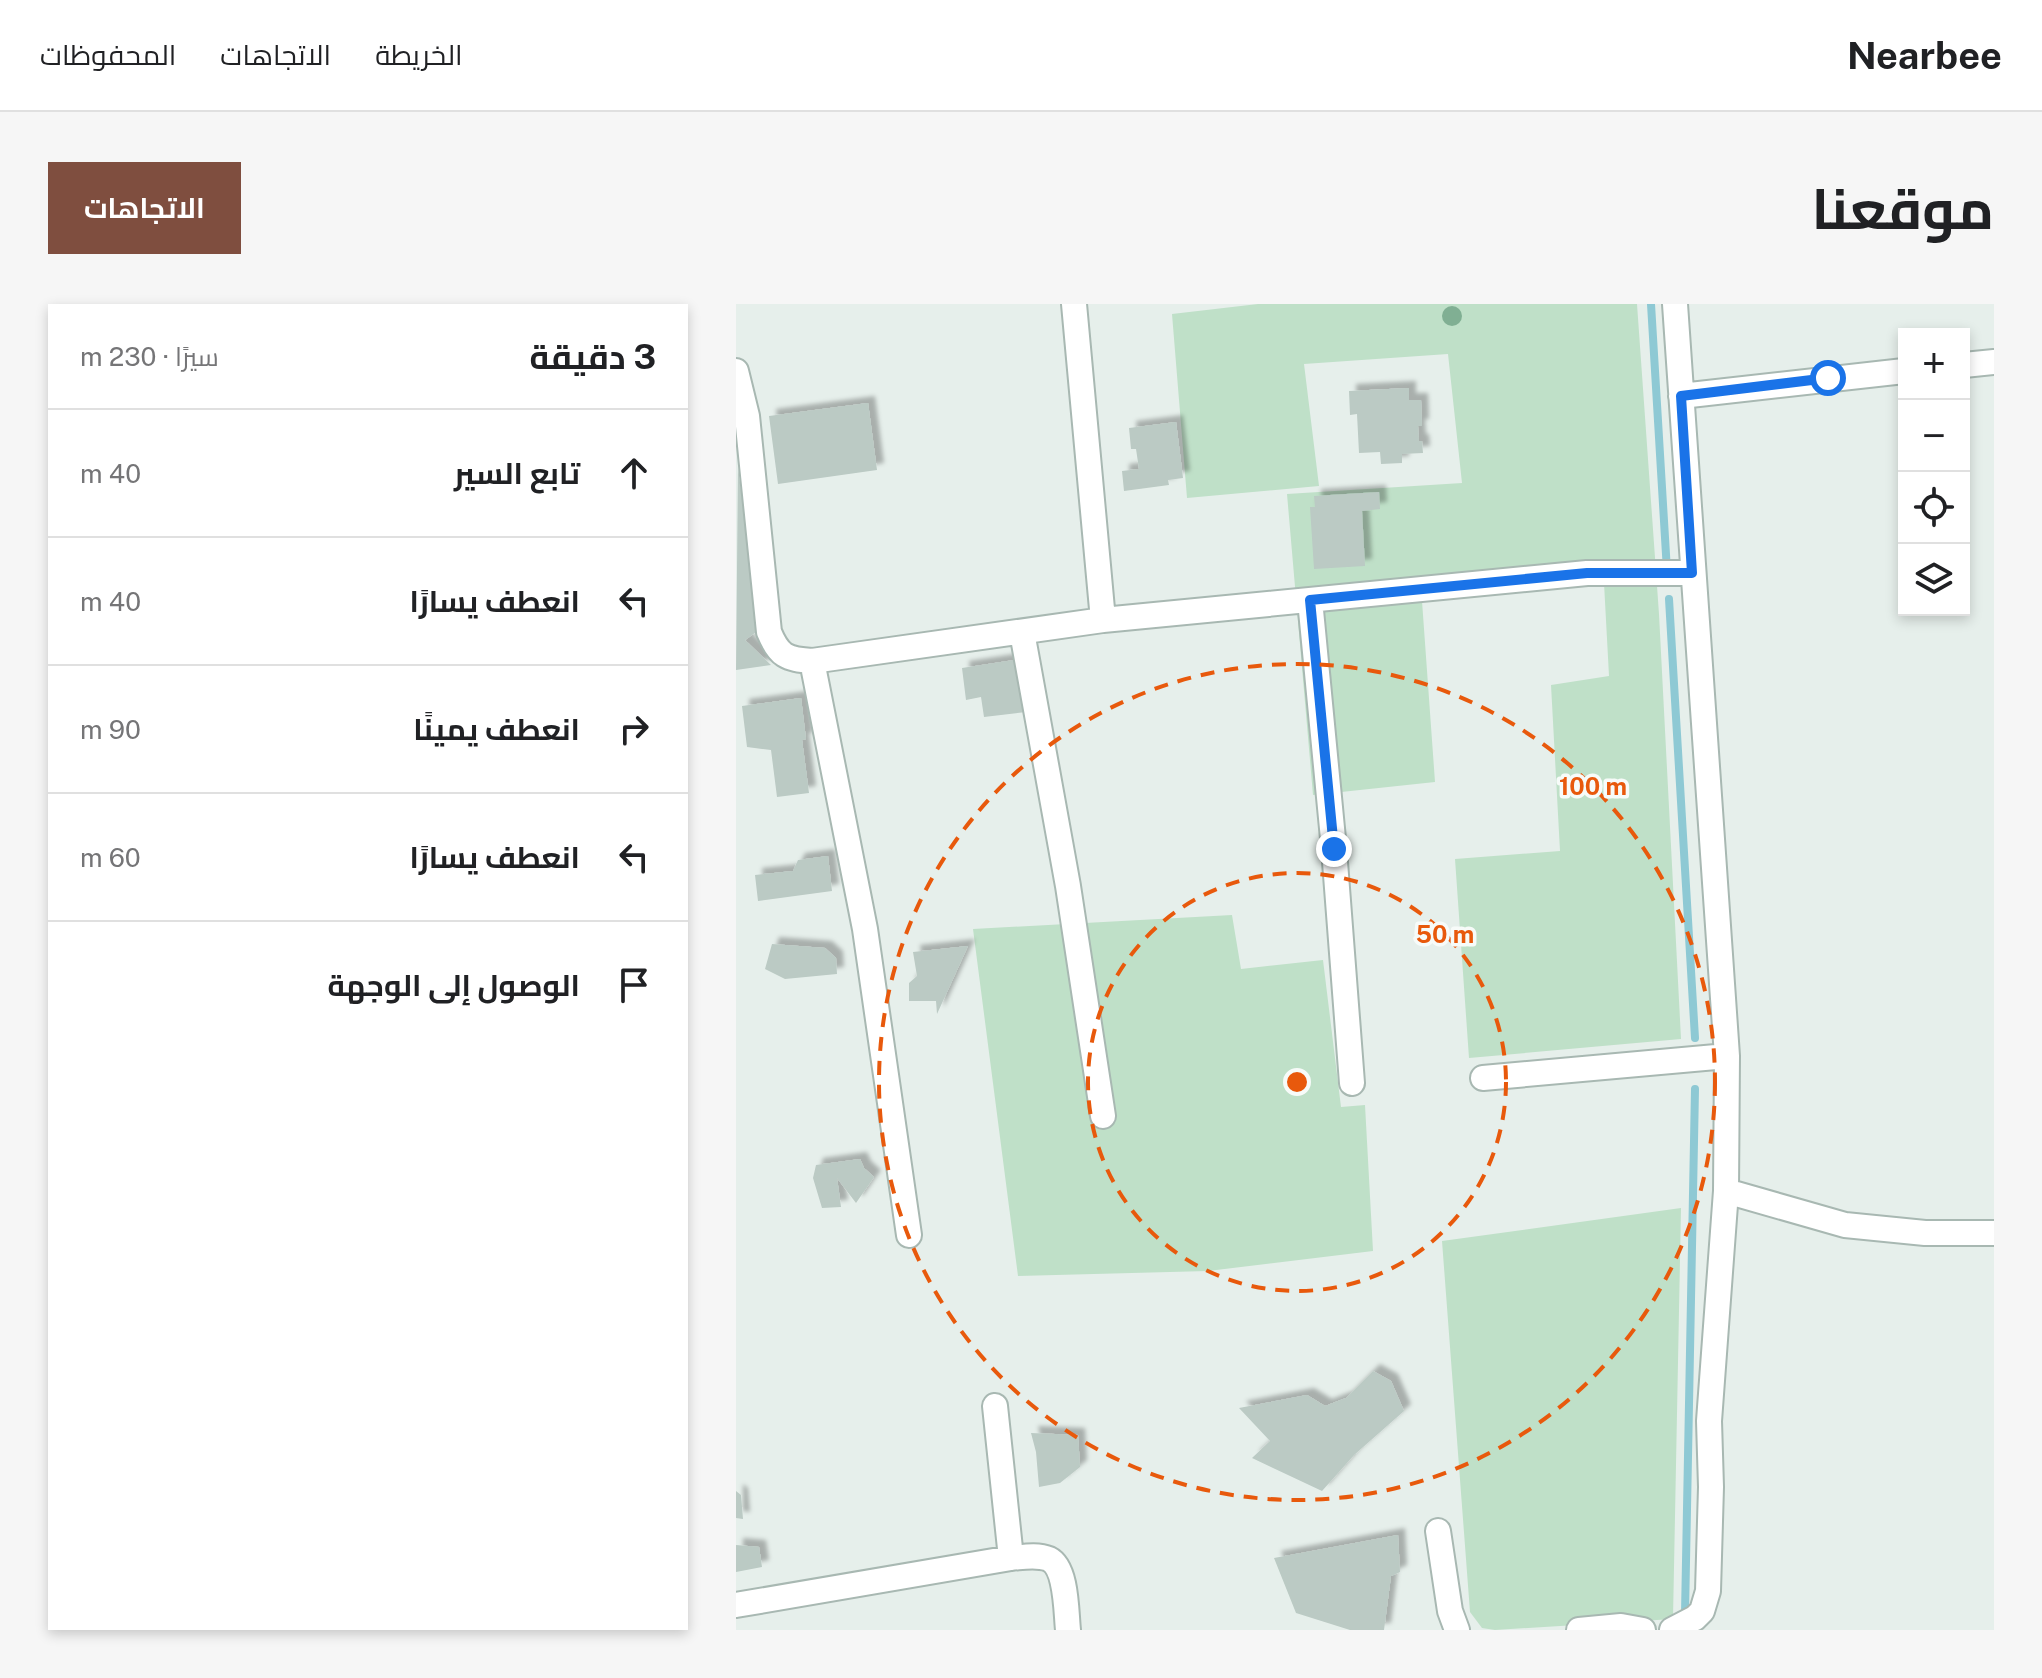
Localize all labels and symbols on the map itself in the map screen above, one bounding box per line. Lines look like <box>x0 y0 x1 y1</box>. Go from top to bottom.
route start <box>1810 360 1846 396</box>
text: 100 m <box>1559 772 1627 800</box>
route end <box>1316 831 1352 867</box>
text: 50 m <box>1416 920 1474 948</box>
centre of rings <box>1283 1068 1311 1096</box>

